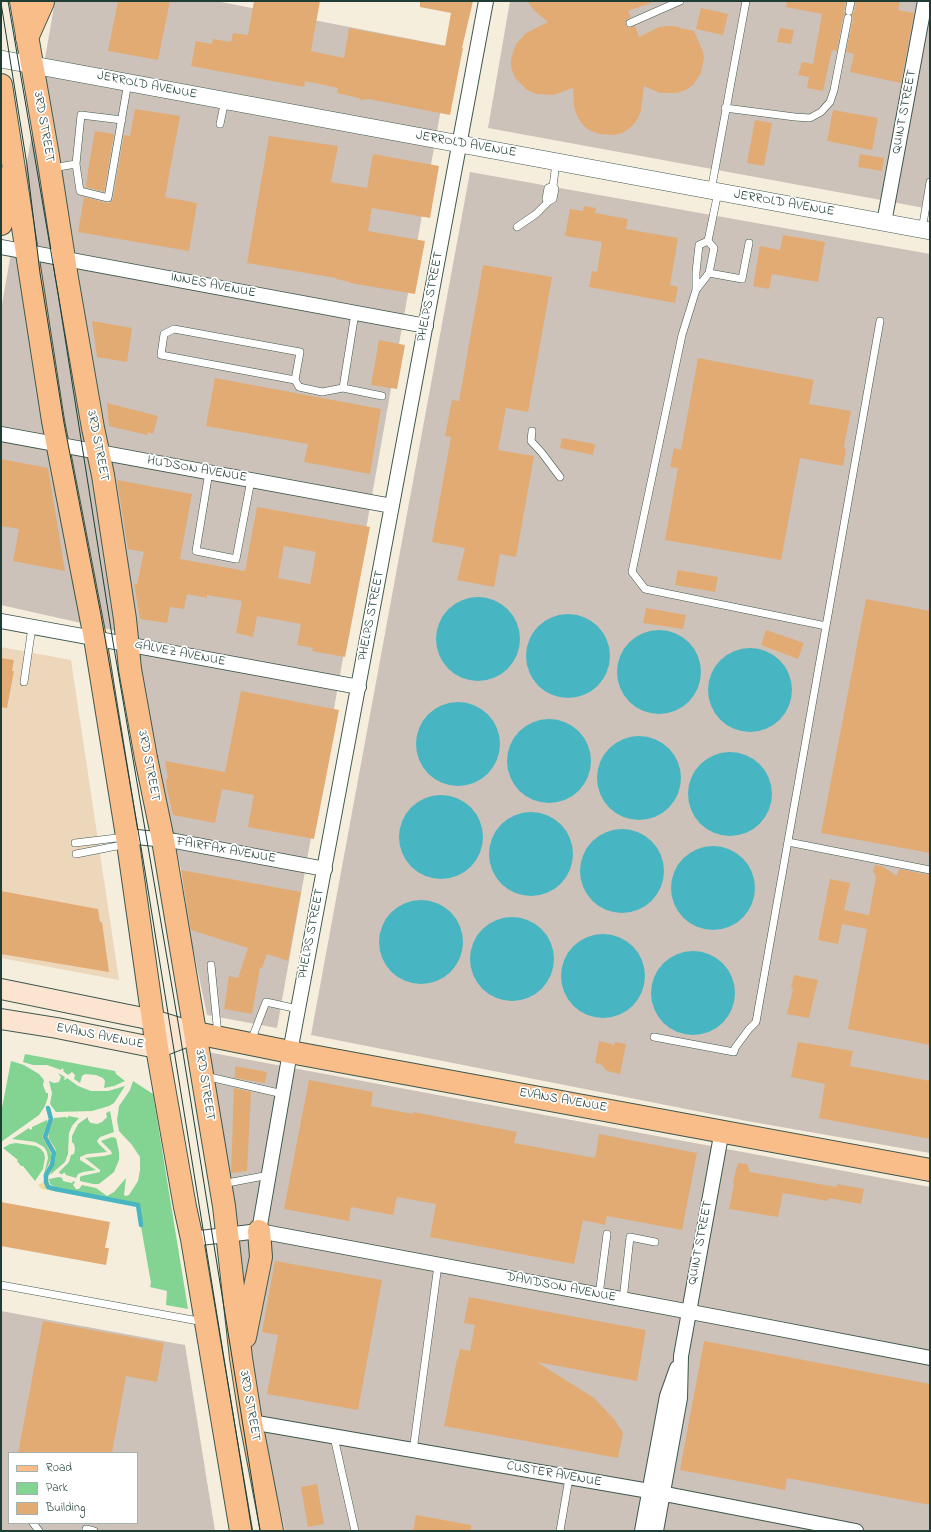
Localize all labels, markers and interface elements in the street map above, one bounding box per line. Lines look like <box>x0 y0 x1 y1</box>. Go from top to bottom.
street label: JERROLD AVENUE <box>96 69 198 103</box>
street label: QUINT STREET <box>889 69 921 155</box>
street label: 3RD STREET <box>29 90 57 164</box>
street label: JERROLD AVENUE <box>415 128 517 162</box>
street label: JERROLD AVENUE <box>733 187 835 221</box>
street label: PHELPS STREET <box>415 251 447 343</box>
street label: INNES AVENUE <box>169 270 257 302</box>
street label: 3RD STREET <box>83 409 111 483</box>
street label: HUDSON AVENUE <box>146 454 248 486</box>
street label: PHELPS STREET <box>356 570 388 662</box>
street label: GALVEZ AVENUE <box>133 638 227 670</box>
street label: 3RD STREET <box>134 729 162 803</box>
street label: FAIRFAX AVENUE <box>175 835 277 867</box>
street label: PHELPS STREET <box>296 888 328 980</box>
street label: EVANS AVENUE <box>55 1021 145 1053</box>
street label: 3RD STREET <box>191 1048 217 1122</box>
street label: EVANS AVENUE <box>518 1086 608 1116</box>
street label: QUINT STREET <box>685 1200 717 1286</box>
street label: DAVIDSON AVENUE <box>505 1270 617 1306</box>
street label: 3RD STREET <box>235 1369 263 1443</box>
legend <box>8 1452 138 1524</box>
text: Road <box>46 1459 72 1477</box>
street label: CUSTER AVENUE <box>505 1459 603 1491</box>
text: Park <box>46 1479 68 1497</box>
text: Building <box>46 1499 85 1517</box>

